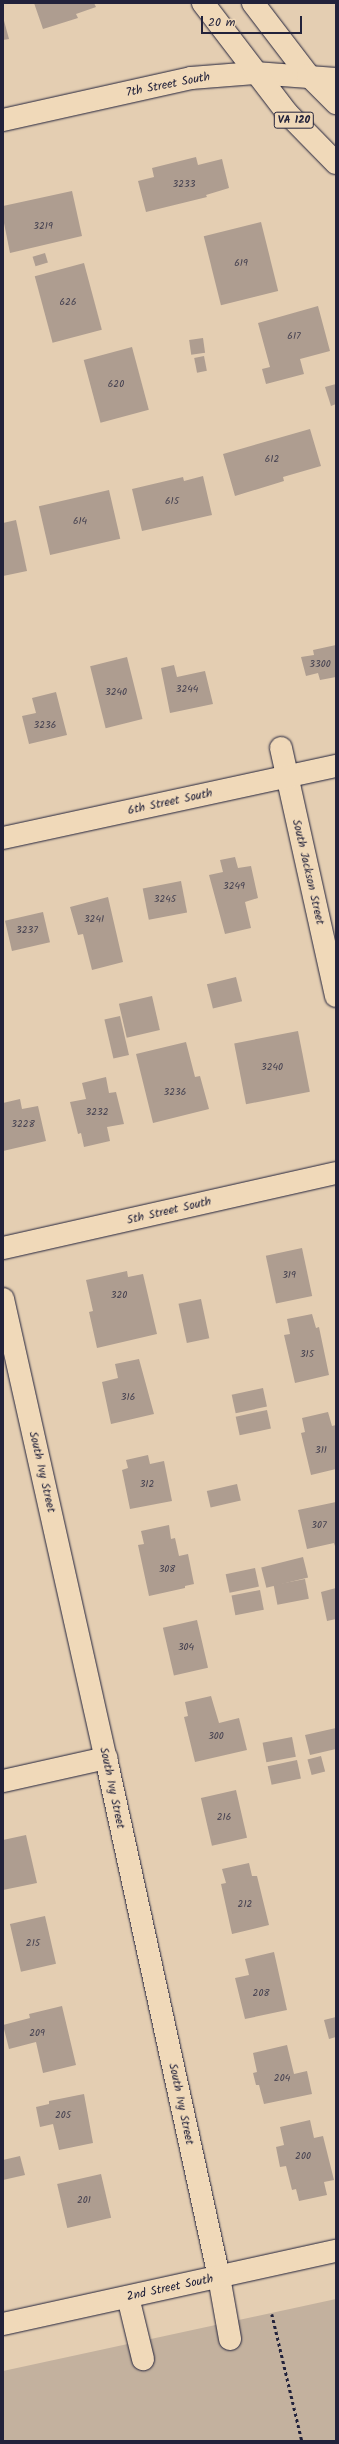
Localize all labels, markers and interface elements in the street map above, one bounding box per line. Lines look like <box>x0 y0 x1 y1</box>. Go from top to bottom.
scale bar <box>203 8 304 34</box>
text: 20 m <box>208 13 235 32</box>
street label: 7th Street South <box>125 70 211 100</box>
road number: VA 120 <box>273 111 315 129</box>
house number: 3233 <box>173 179 195 191</box>
house number: 3219 <box>33 221 53 233</box>
house number: 619 <box>234 258 248 270</box>
house number: 626 <box>60 297 76 309</box>
house number: 617 <box>287 331 301 343</box>
house number: 620 <box>108 379 124 391</box>
house number: 612 <box>265 454 279 466</box>
house number: 615 <box>165 496 179 508</box>
house number: 614 <box>73 516 87 528</box>
house number: 3300 <box>309 659 331 671</box>
house number: 3244 <box>176 684 198 696</box>
house number: 3240 <box>105 687 127 699</box>
house number: 3236 <box>34 720 56 732</box>
street label: 6th Street South <box>126 786 214 818</box>
street label: South Jackson Street <box>289 818 327 926</box>
house number: 3249 <box>223 881 245 893</box>
house number: 3245 <box>154 894 176 906</box>
house number: 3241 <box>84 914 104 926</box>
house number: 3237 <box>16 925 38 937</box>
house number: 3240 <box>261 1062 283 1074</box>
house number: 3236 <box>164 1087 186 1099</box>
house number: 3232 <box>85 1107 109 1119</box>
house number: 3228 <box>11 1119 35 1131</box>
street label: 5th Street South <box>125 1194 213 1228</box>
house number: 319 <box>282 1270 296 1282</box>
house number: 320 <box>111 1290 127 1302</box>
house number: 315 <box>300 1349 314 1361</box>
house number: 316 <box>121 1392 135 1404</box>
street label: South Ivy Street <box>26 1430 58 1514</box>
house number: 311 <box>315 1445 327 1457</box>
house number: 312 <box>140 1479 154 1491</box>
house number: 307 <box>311 1520 327 1532</box>
house number: 308 <box>159 1564 175 1576</box>
house number: 304 <box>178 1642 194 1654</box>
house number: 300 <box>208 1731 224 1743</box>
street label: South Ivy Street <box>96 1746 128 1830</box>
house number: 216 <box>217 1812 231 1824</box>
house number: 212 <box>238 1899 252 1911</box>
house number: 215 <box>26 1938 40 1950</box>
house number: 208 <box>253 1988 269 2000</box>
house number: 209 <box>29 2028 45 2040</box>
street label: South Ivy Street <box>165 2062 197 2146</box>
house number: 204 <box>274 2073 290 2085</box>
house number: 205 <box>55 2110 71 2122</box>
house number: 200 <box>295 2151 311 2163</box>
house number: 201 <box>77 2195 91 2207</box>
street label: 2nd Street South <box>125 2272 215 2304</box>

